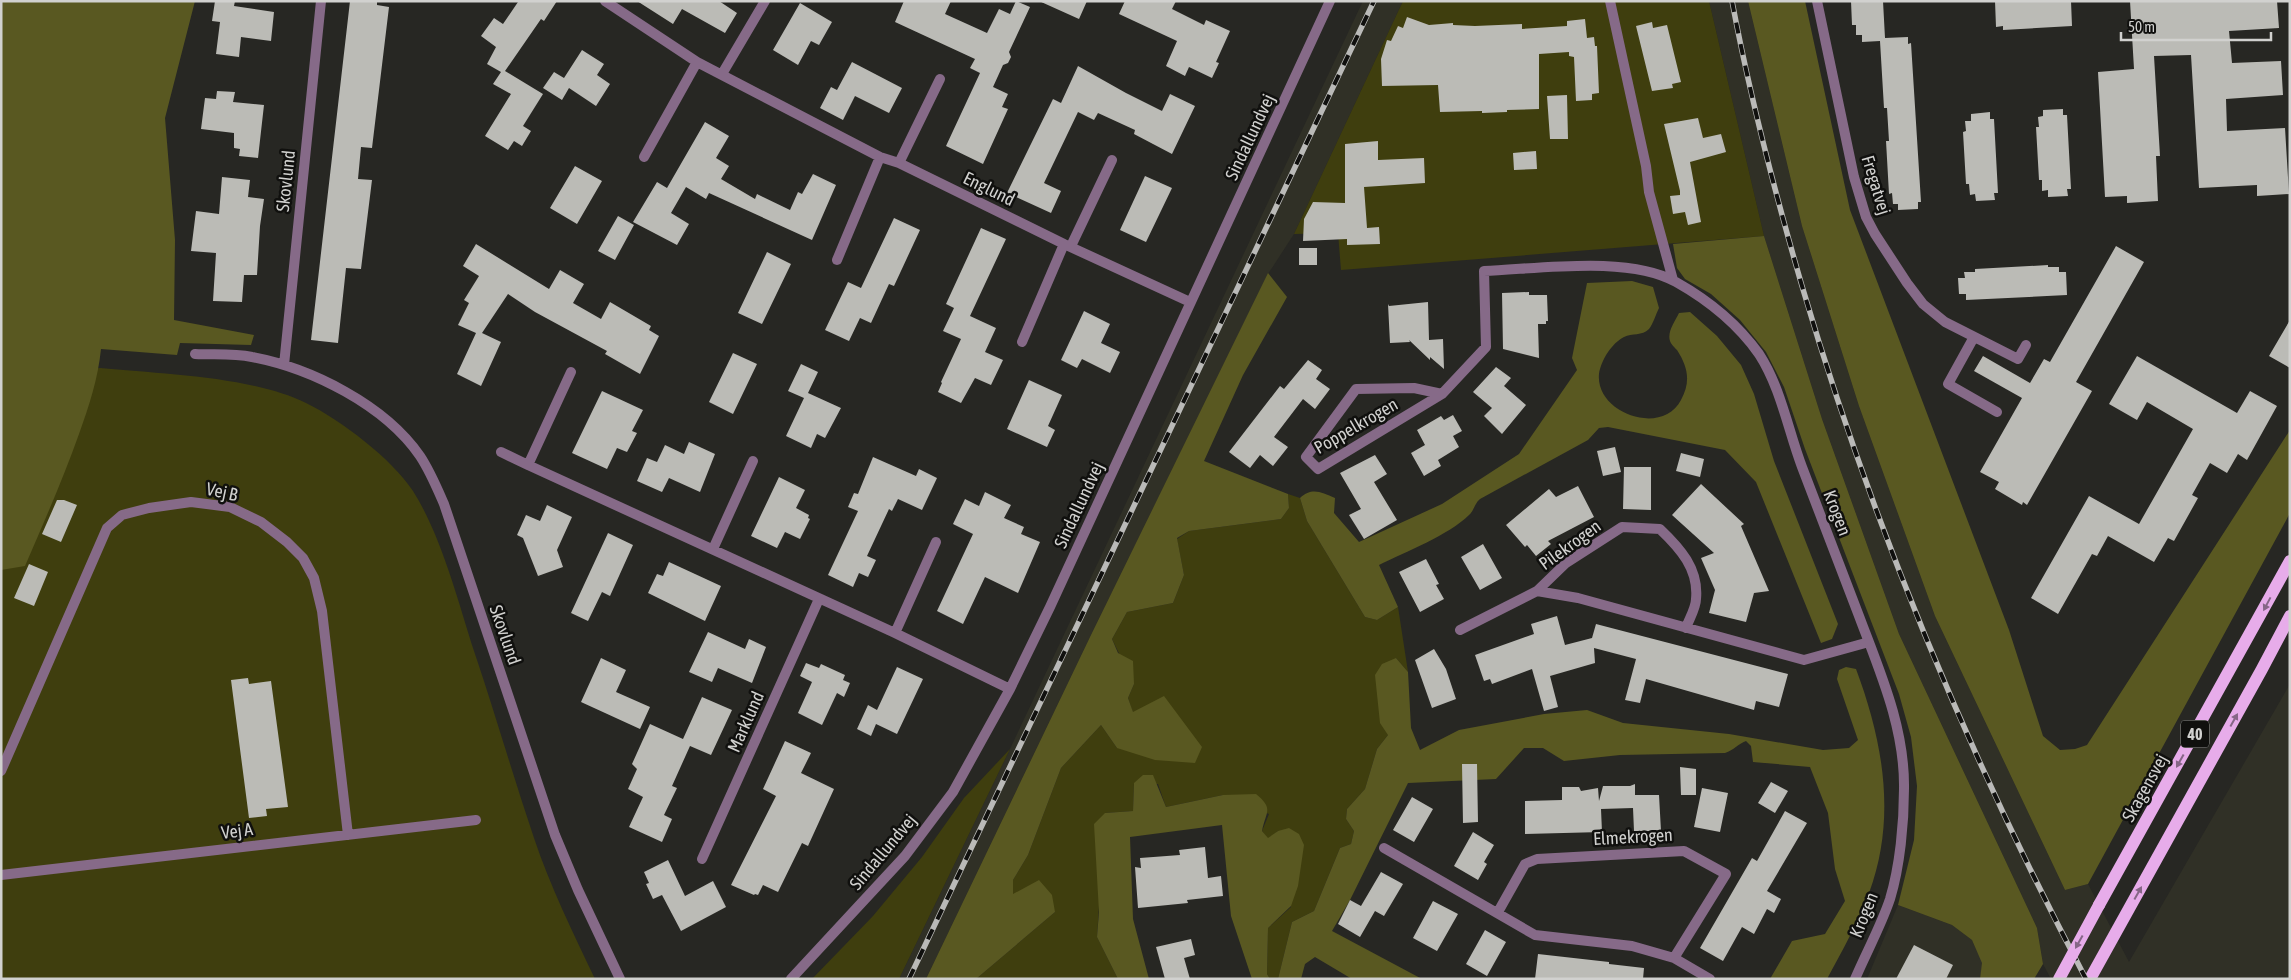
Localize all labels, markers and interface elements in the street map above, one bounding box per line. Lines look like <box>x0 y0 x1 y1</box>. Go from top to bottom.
scale bar <box>2121 10 2271 42</box>
text: 50 m <box>2128 18 2155 35</box>
street label: Sindallundvej <box>1221 90 1279 183</box>
street label: Skovlund <box>272 149 299 213</box>
street label: Fregatvej <box>1858 153 1895 217</box>
street label: Englund <box>960 167 1018 210</box>
street label: Poppelkrogen <box>1310 393 1401 458</box>
street label: Sindallundvej <box>1050 458 1108 551</box>
street label: Vej B <box>204 478 240 505</box>
street label: Krogen <box>1819 487 1856 538</box>
street label: Pilekrogen <box>1535 515 1605 574</box>
one-way arrow <box>2263 597 2271 611</box>
street label: Skovlund <box>486 602 525 667</box>
street label: Marklund <box>723 688 768 755</box>
one-way arrow <box>2230 713 2238 727</box>
road number: 40 <box>2181 721 2209 748</box>
street label: Skagensvej <box>2117 750 2172 825</box>
one-way arrow <box>2175 755 2184 768</box>
street label: Sindallundvej <box>845 810 920 894</box>
street label: Vej A <box>220 818 254 843</box>
street label: Elmekrogen <box>1593 824 1673 849</box>
one-way arrow <box>2134 885 2142 900</box>
street label: Krogen <box>1845 889 1882 940</box>
one-way arrow <box>2075 935 2083 949</box>

